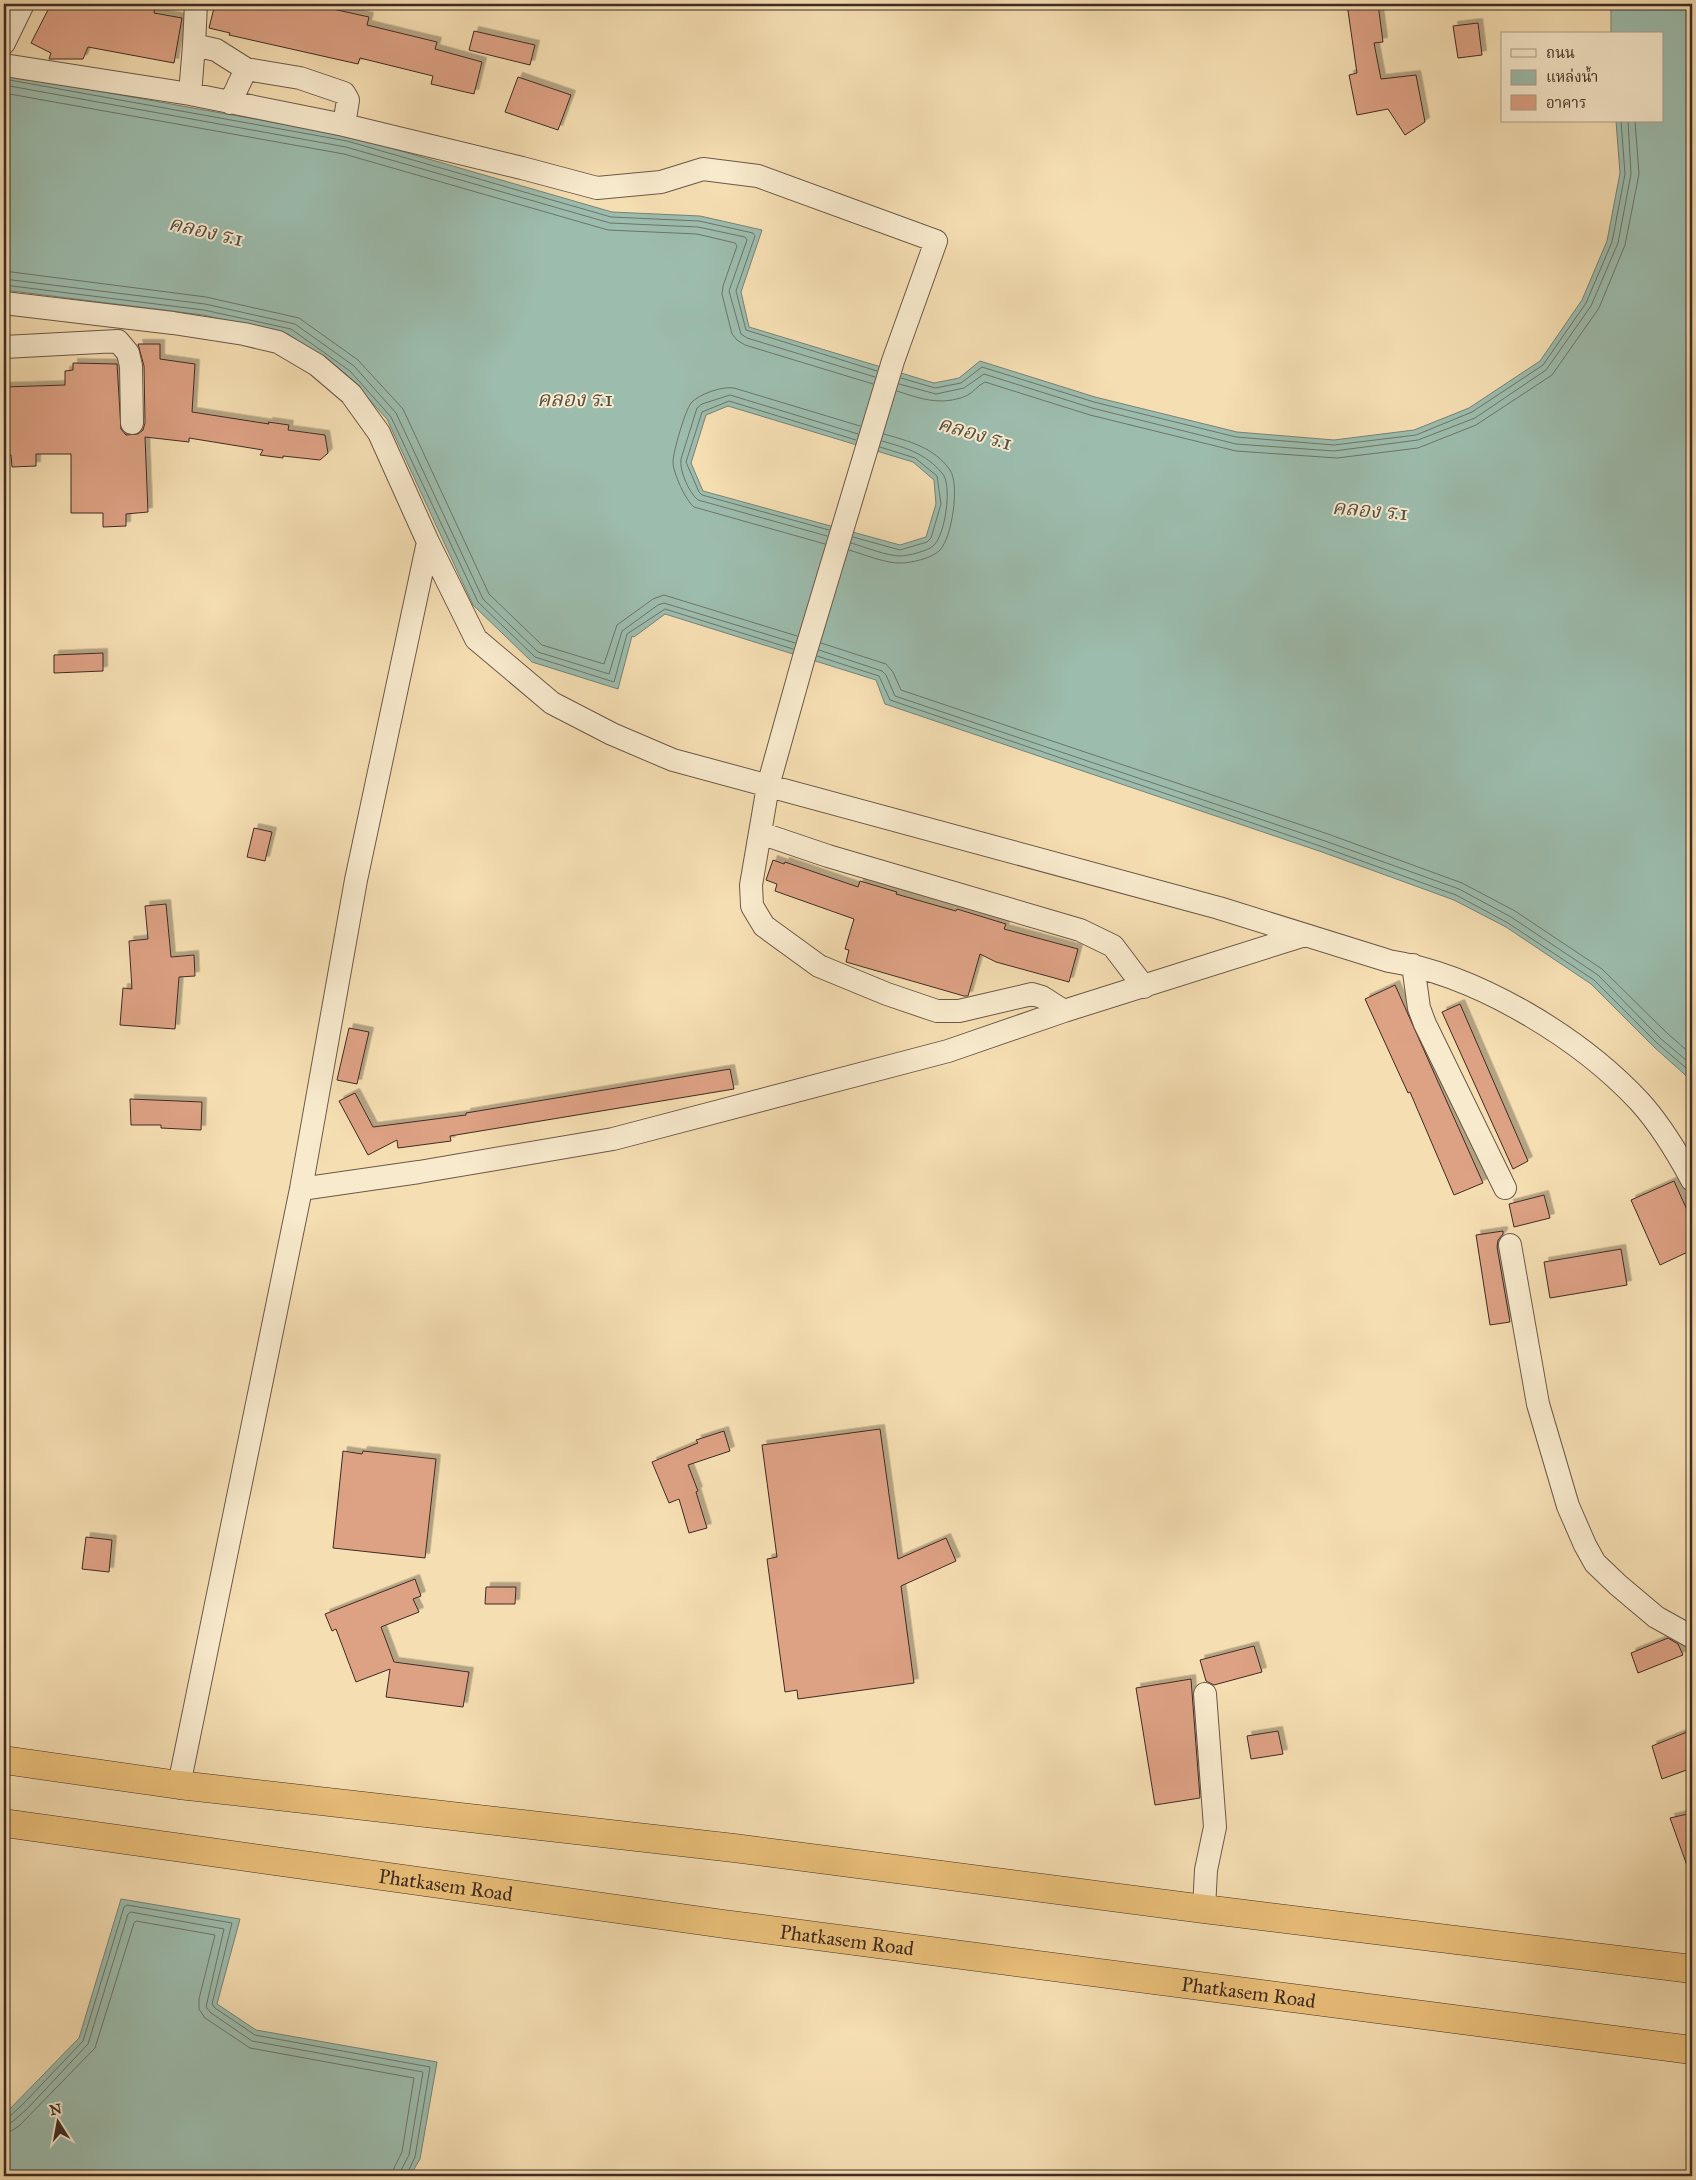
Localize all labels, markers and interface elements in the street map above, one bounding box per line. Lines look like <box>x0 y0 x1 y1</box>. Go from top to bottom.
legend <box>1501 32 1664 122</box>
text: ถนน <box>1546 44 1575 62</box>
text: แหล่งน้ำ <box>1546 66 1598 86</box>
text: อาคาร <box>1546 94 1586 112</box>
water label: คลอง ร.1 <box>166 210 246 252</box>
water label: คลอง ร.1 <box>537 386 613 412</box>
water label: คลอง ร.1 <box>935 410 1015 456</box>
water label: คลอง ร.1 <box>1331 494 1409 526</box>
street label: Phatkasem Road <box>377 1864 514 1906</box>
street label: Phatkasem Road <box>778 1919 916 1961</box>
street label: Phatkasem Road <box>1180 1972 1317 2013</box>
north arrow <box>32 2098 82 2148</box>
text: N <box>48 2100 63 2119</box>

